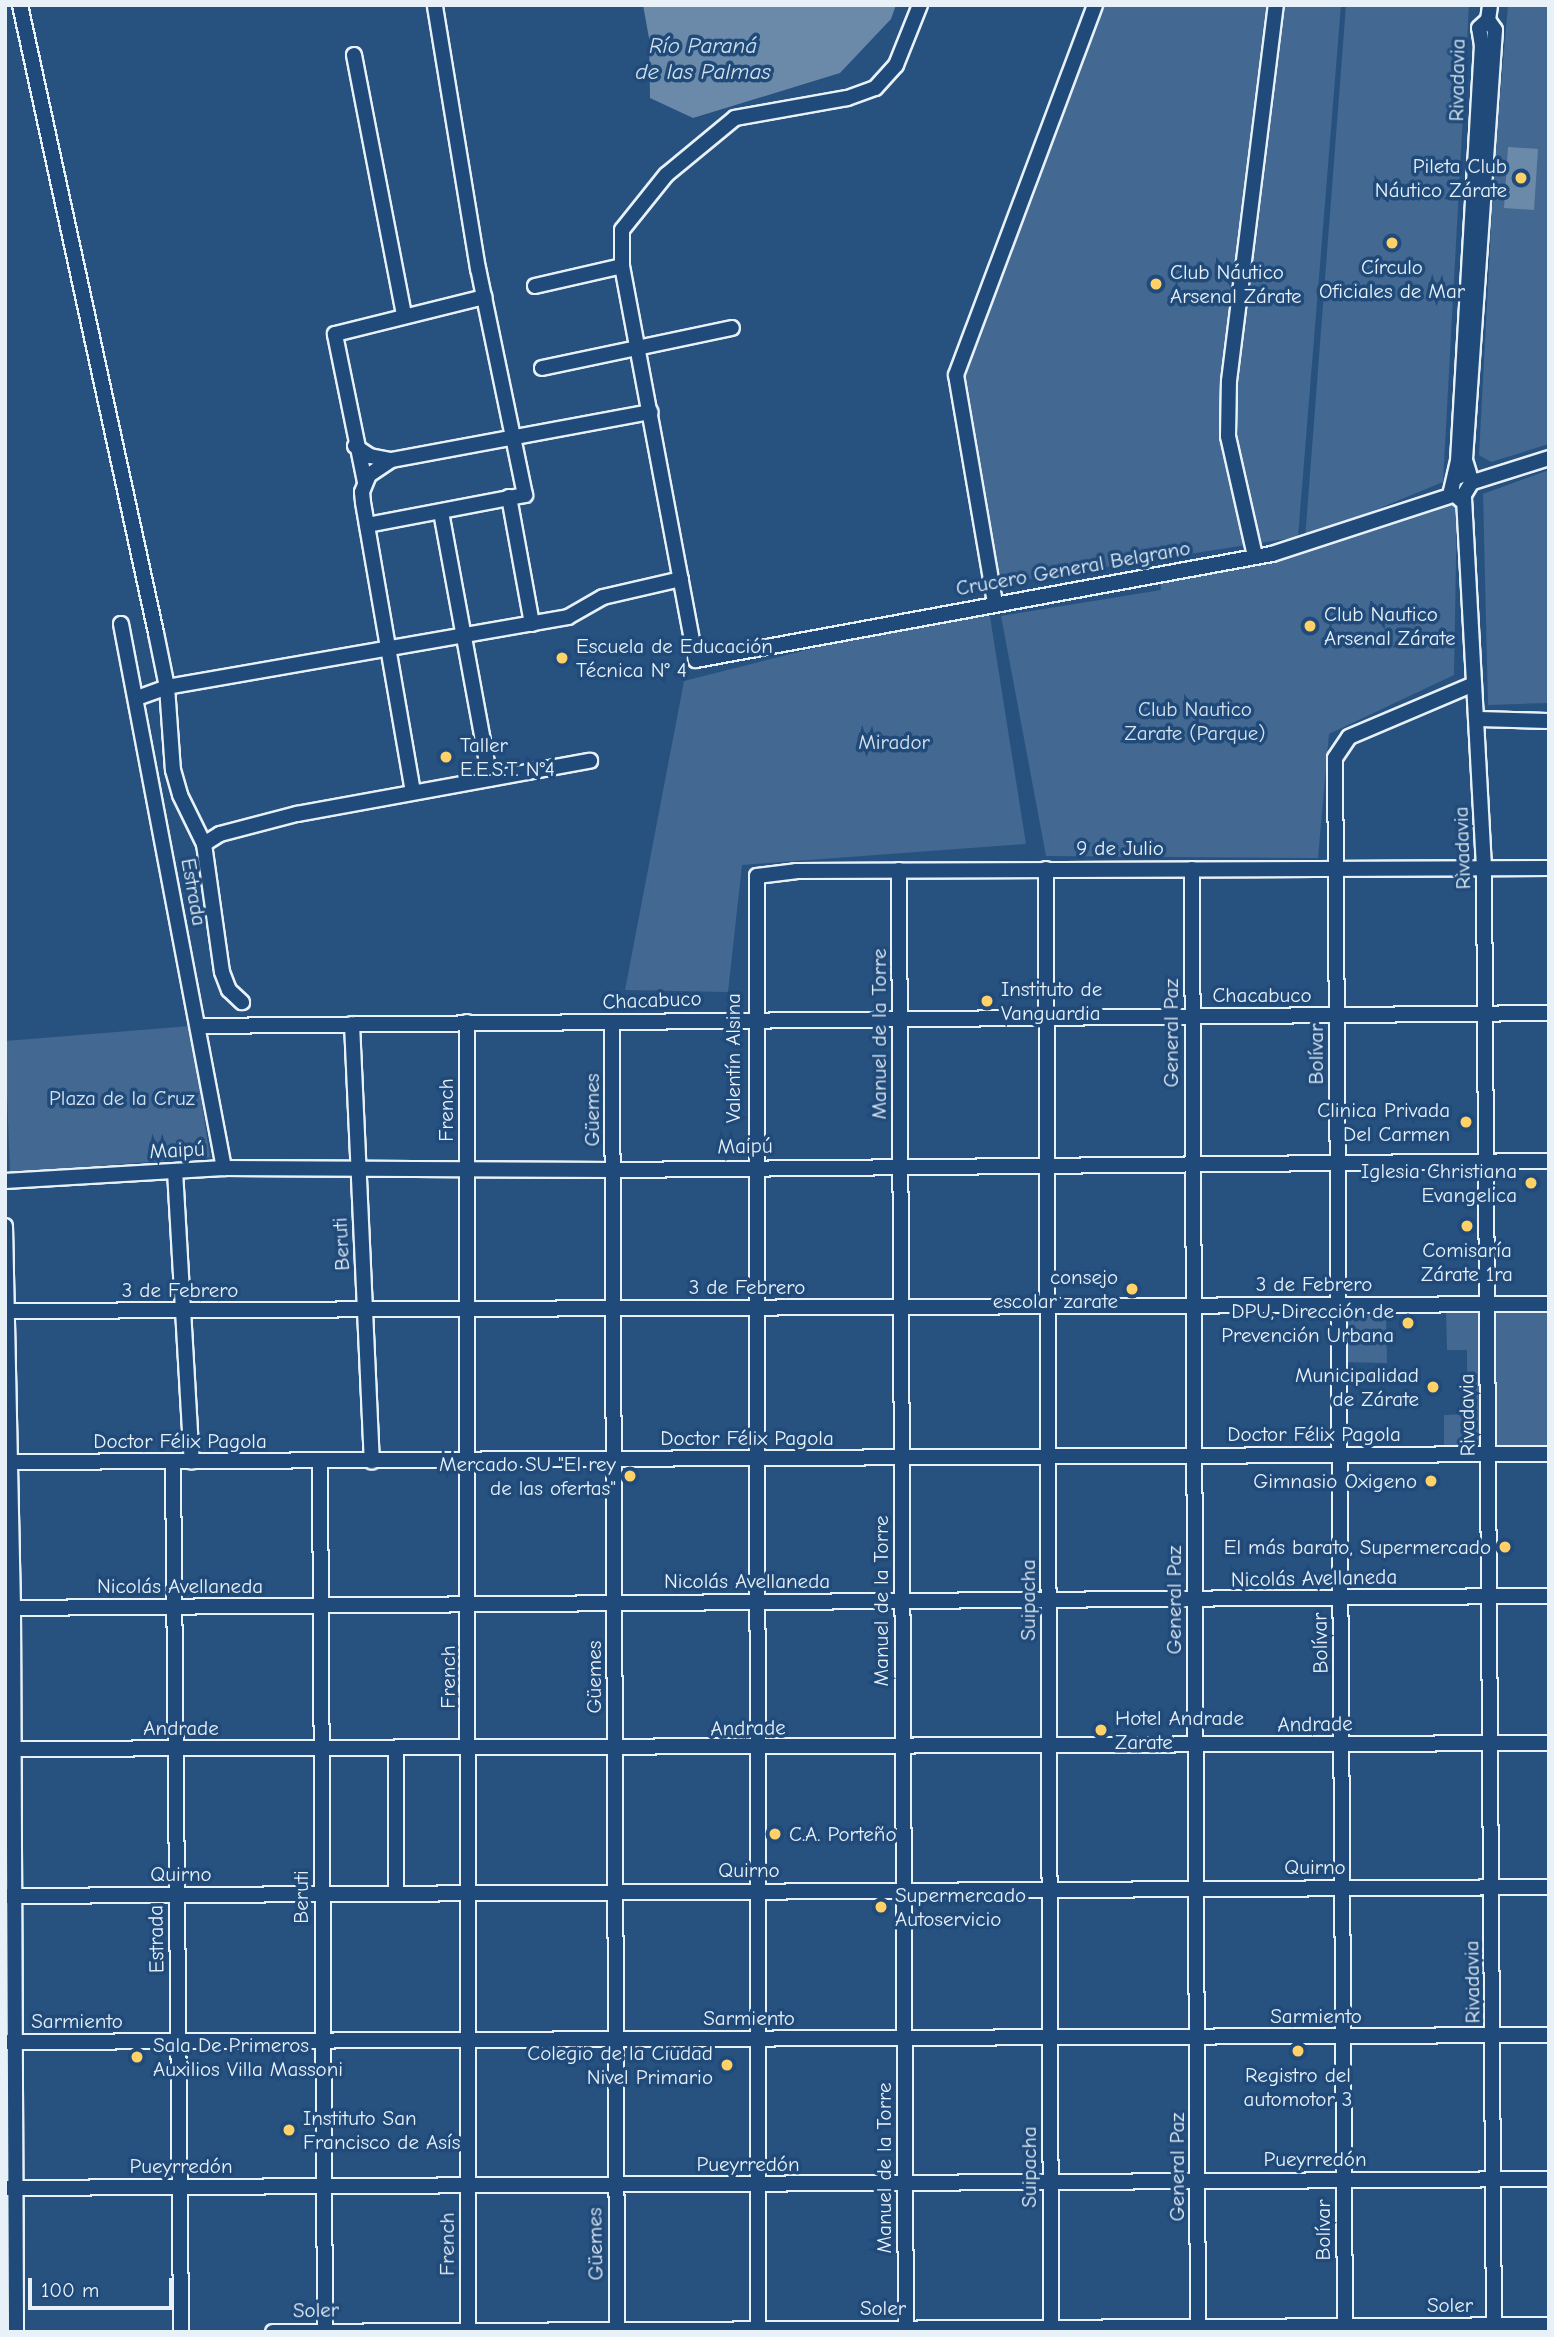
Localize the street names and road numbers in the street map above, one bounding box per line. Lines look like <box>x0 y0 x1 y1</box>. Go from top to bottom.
street label: Rivadavia <box>1444 38 1470 122</box>
street label: Crucero General Belgrano <box>954 535 1192 601</box>
street label: Rivadavia <box>1448 806 1476 890</box>
street label: 9 de Julio <box>1076 835 1164 861</box>
street label: Estrada <box>176 856 212 928</box>
street label: Manuel de la Torre <box>866 949 892 1119</box>
street label: General Paz <box>1158 979 1184 1087</box>
street label: Chacabuco <box>1212 982 1312 1008</box>
street label: Chacabuco <box>602 986 702 1014</box>
street label: Valentín Alsina <box>720 993 746 1123</box>
street label: Bolívar <box>1303 1023 1329 1085</box>
street label: Güemes <box>579 1074 605 1146</box>
street label: French <box>433 1078 459 1142</box>
street label: Maipú <box>717 1133 773 1159</box>
street label: Maipú <box>149 1136 205 1164</box>
street label: Beruti <box>327 1217 355 1271</box>
street label: 3 de Febrero <box>1256 1271 1372 1297</box>
street label: 3 de Febrero <box>689 1274 805 1300</box>
street label: 3 de Febrero <box>122 1277 238 1303</box>
street label: Rivadavia <box>1454 1373 1480 1457</box>
street label: Doctor Félix Pagola <box>1227 1421 1401 1447</box>
street label: Doctor Félix Pagola <box>660 1425 834 1451</box>
street label: Doctor Félix Pagola <box>93 1428 267 1454</box>
street label: Manuel de la Torre <box>868 1516 894 1686</box>
street label: General Paz <box>1161 1546 1187 1654</box>
street label: Suipacha <box>1015 1559 1041 1641</box>
street label: Nicolás Avellaneda <box>1231 1564 1397 1592</box>
street label: Nicolás Avellaneda <box>664 1568 830 1594</box>
street label: Nicolás Avellaneda <box>97 1573 263 1599</box>
street label: Bolívar <box>1307 1612 1333 1674</box>
street label: Güemes <box>581 1641 607 1713</box>
street label: French <box>435 1645 461 1709</box>
street label: Andrade <box>1277 1711 1353 1737</box>
street label: Andrade <box>143 1715 219 1741</box>
street label: Andrade <box>710 1715 786 1741</box>
street label: Quirno <box>1284 1854 1346 1880</box>
street label: Quirno <box>718 1857 780 1883</box>
street label: Quirno <box>150 1861 212 1887</box>
street label: Beruti <box>288 1870 314 1924</box>
street label: Estrada <box>143 1905 169 1973</box>
street label: Rivadavia <box>1459 1940 1485 2024</box>
street label: Sarmiento <box>1270 2003 1362 2029</box>
street label: Sarmiento <box>703 2005 795 2031</box>
street label: Sarmiento <box>31 2008 123 2034</box>
street label: Manuel de la Torre <box>871 2083 897 2253</box>
street label: General Paz <box>1164 2113 1190 2221</box>
street label: Suipacha <box>1016 2126 1042 2208</box>
street label: Pueyrredón <box>1263 2146 1367 2172</box>
street label: Pueyrredón <box>696 2151 800 2177</box>
street label: Pueyrredón <box>129 2153 233 2179</box>
street label: Bolívar <box>1310 2199 1336 2261</box>
street label: Güemes <box>582 2207 608 2281</box>
street label: French <box>434 2212 460 2276</box>
street label: Soler <box>1427 2292 1473 2318</box>
street label: Soler <box>860 2295 906 2321</box>
street label: Soler <box>293 2297 339 2323</box>

